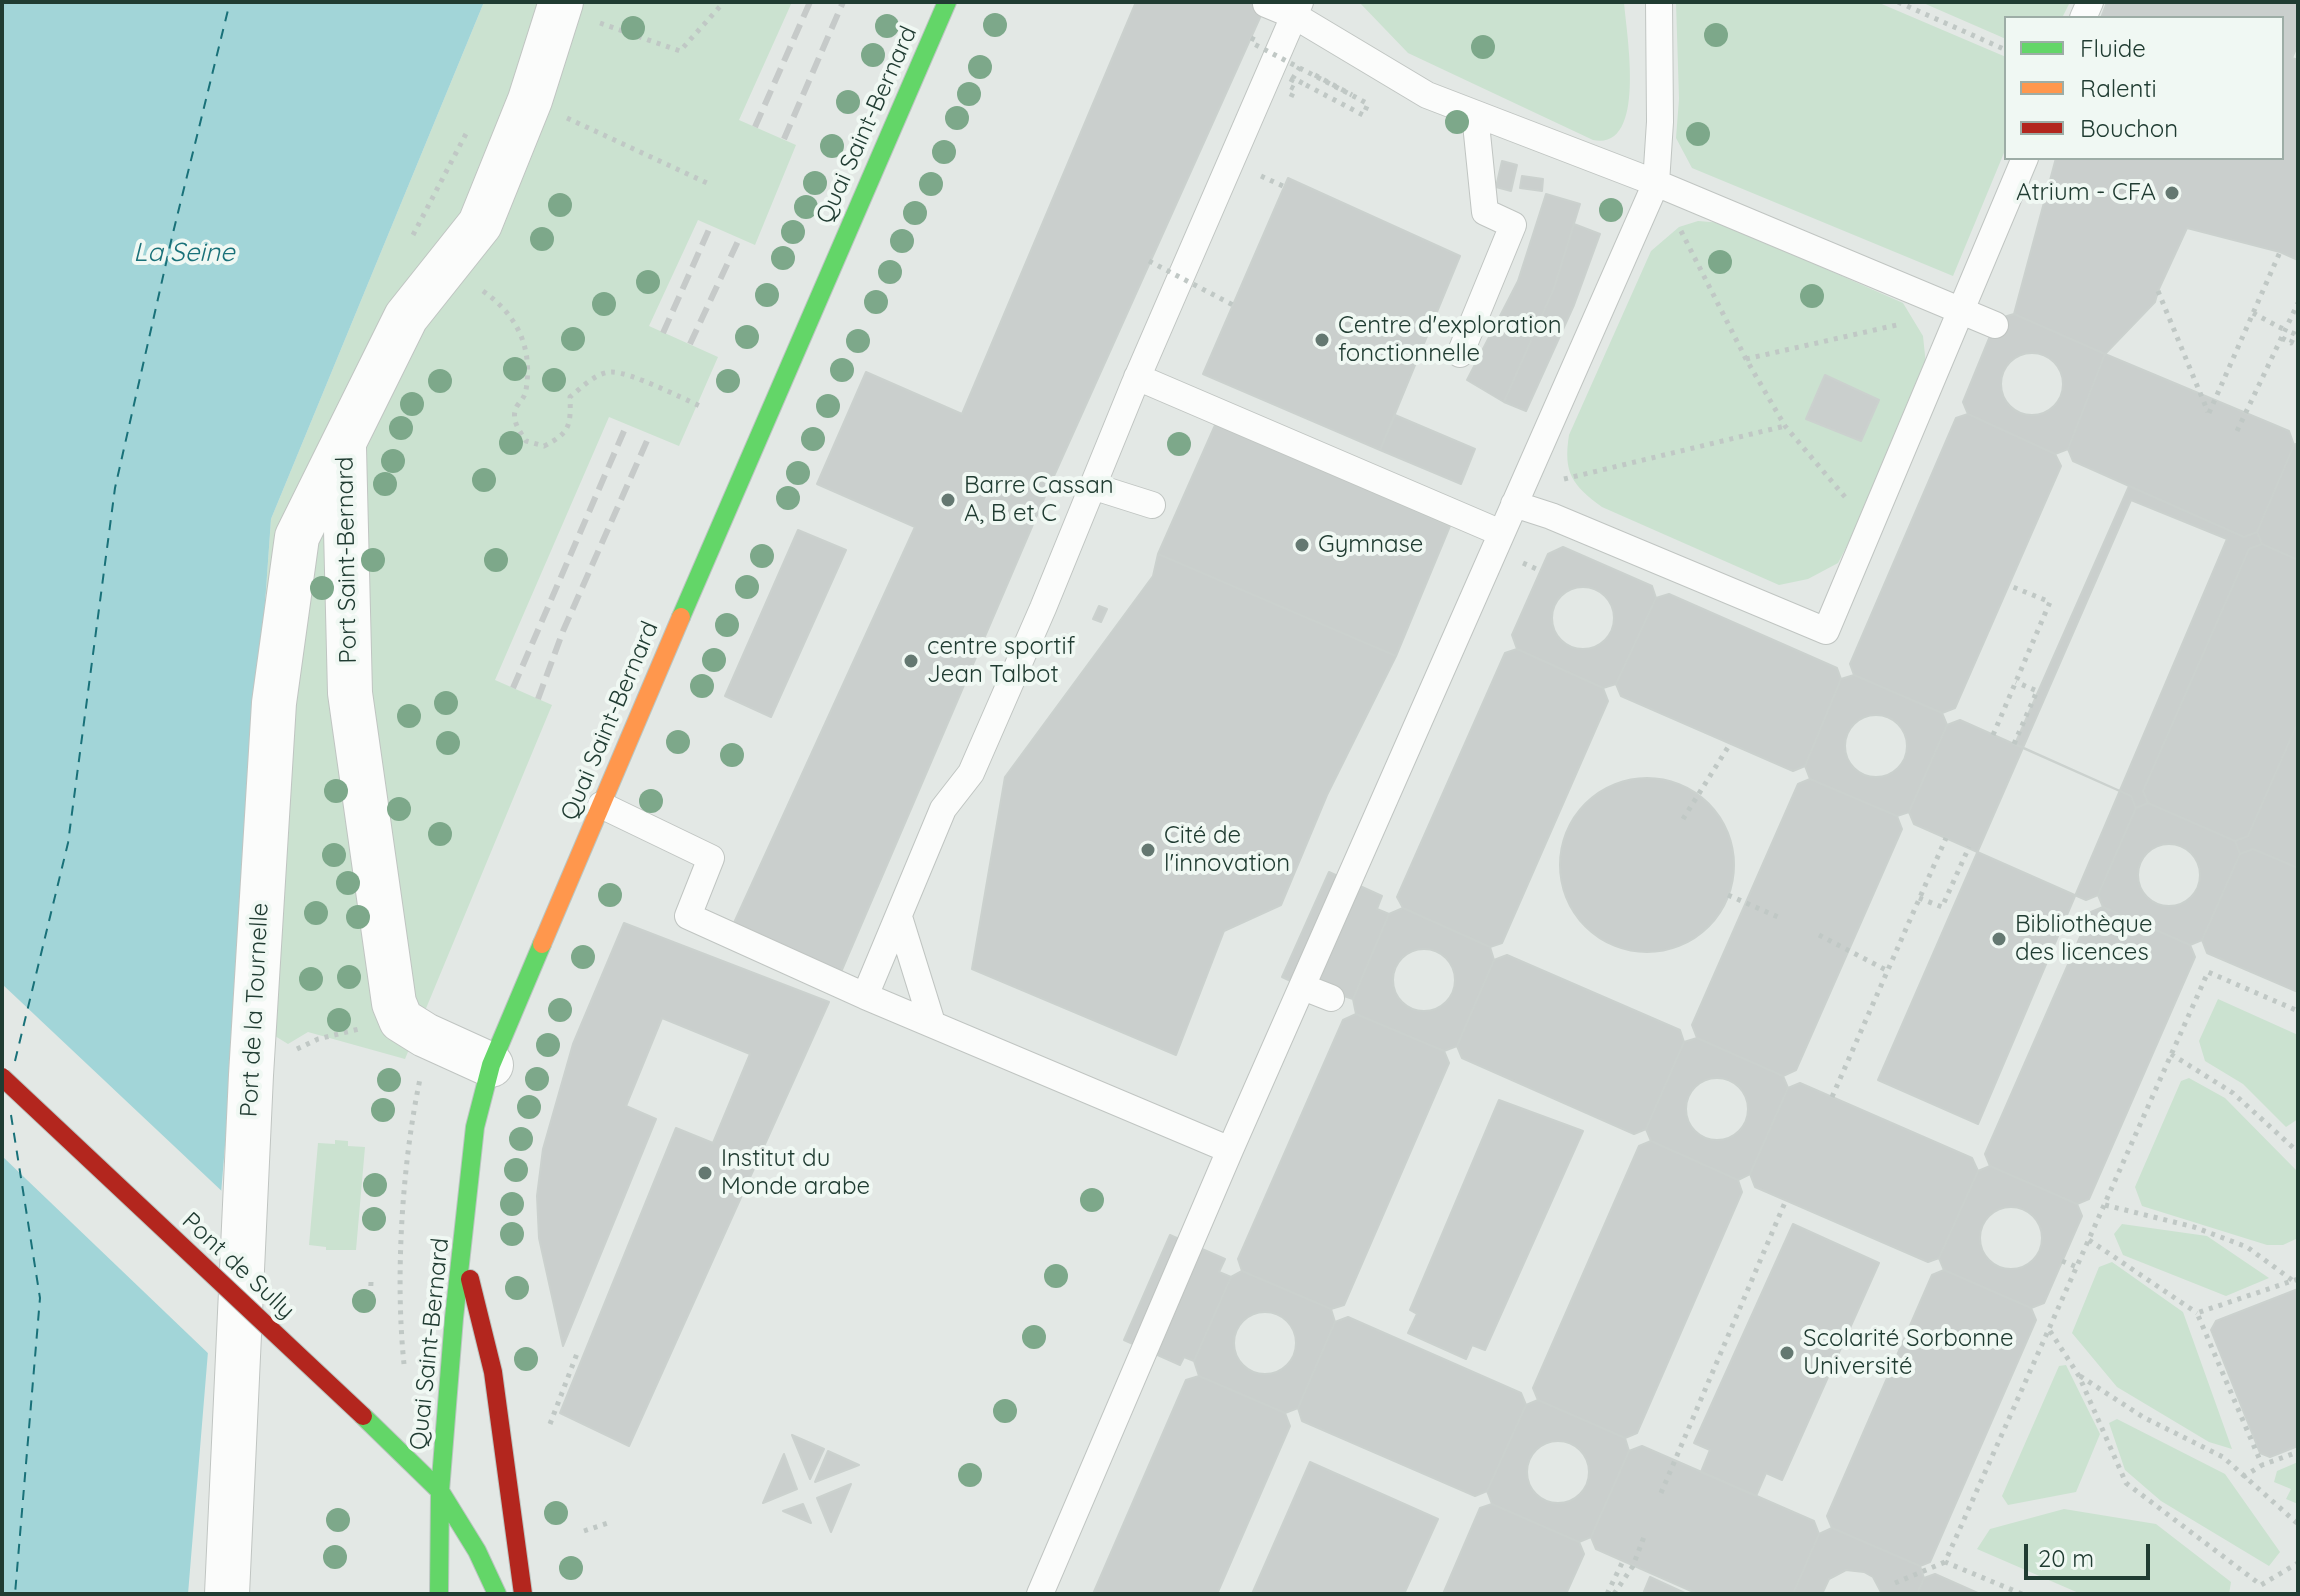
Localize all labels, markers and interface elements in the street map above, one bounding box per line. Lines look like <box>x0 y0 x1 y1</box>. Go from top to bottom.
legend <box>2004 16 2284 160</box>
street label: Quai Saint-Bernard <box>811 22 923 228</box>
text: Fluide <box>2080 33 2146 63</box>
text: Ralenti <box>2080 73 2157 103</box>
text: Bouchon <box>2080 113 2178 143</box>
place label: Atrium - CFA <box>2016 179 2156 207</box>
marker: Atrium - CFA <box>2163 184 2181 202</box>
water label: La Seine <box>133 237 235 269</box>
place label: Centre d'exploration fonctionnelle <box>1338 312 1562 368</box>
marker: Centre d'exploration fonctionnelle <box>1313 331 1331 349</box>
street label: Port Saint-Bernard <box>331 456 363 664</box>
place label: Barre Cassan A, B et C <box>964 472 1114 528</box>
marker: Barre Cassan A, B et C <box>939 491 957 509</box>
place label: Gymnase <box>1318 531 1423 559</box>
marker: Gymnase <box>1293 536 1311 554</box>
street label: Quai Saint-Bernard <box>555 617 665 825</box>
place label: centre sportif Jean Talbot <box>927 633 1075 689</box>
marker: centre sportif Jean Talbot <box>902 652 920 670</box>
place label: Cité de l'innovation <box>1164 822 1290 878</box>
marker: Cité de l'innovation <box>1139 841 1157 859</box>
street label: Port de la Tournelle <box>235 902 275 1118</box>
place label: Bibliothèque des licences <box>2015 911 2153 967</box>
marker: Bibliothèque des licences <box>1990 930 2008 948</box>
place label: Institut du Monde arabe <box>721 1145 870 1201</box>
marker: Institut du Monde arabe <box>696 1164 714 1182</box>
street label: Pont de Sully <box>176 1207 300 1325</box>
street label: Quai Saint-Bernard <box>405 1237 455 1451</box>
place label: Scolarité Sorbonne Université <box>1803 1325 2014 1381</box>
marker: Scolarité Sorbonne Université <box>1778 1344 1796 1362</box>
scale bar <box>2028 1528 2154 1578</box>
text: 20 m <box>2038 1543 2094 1573</box>

